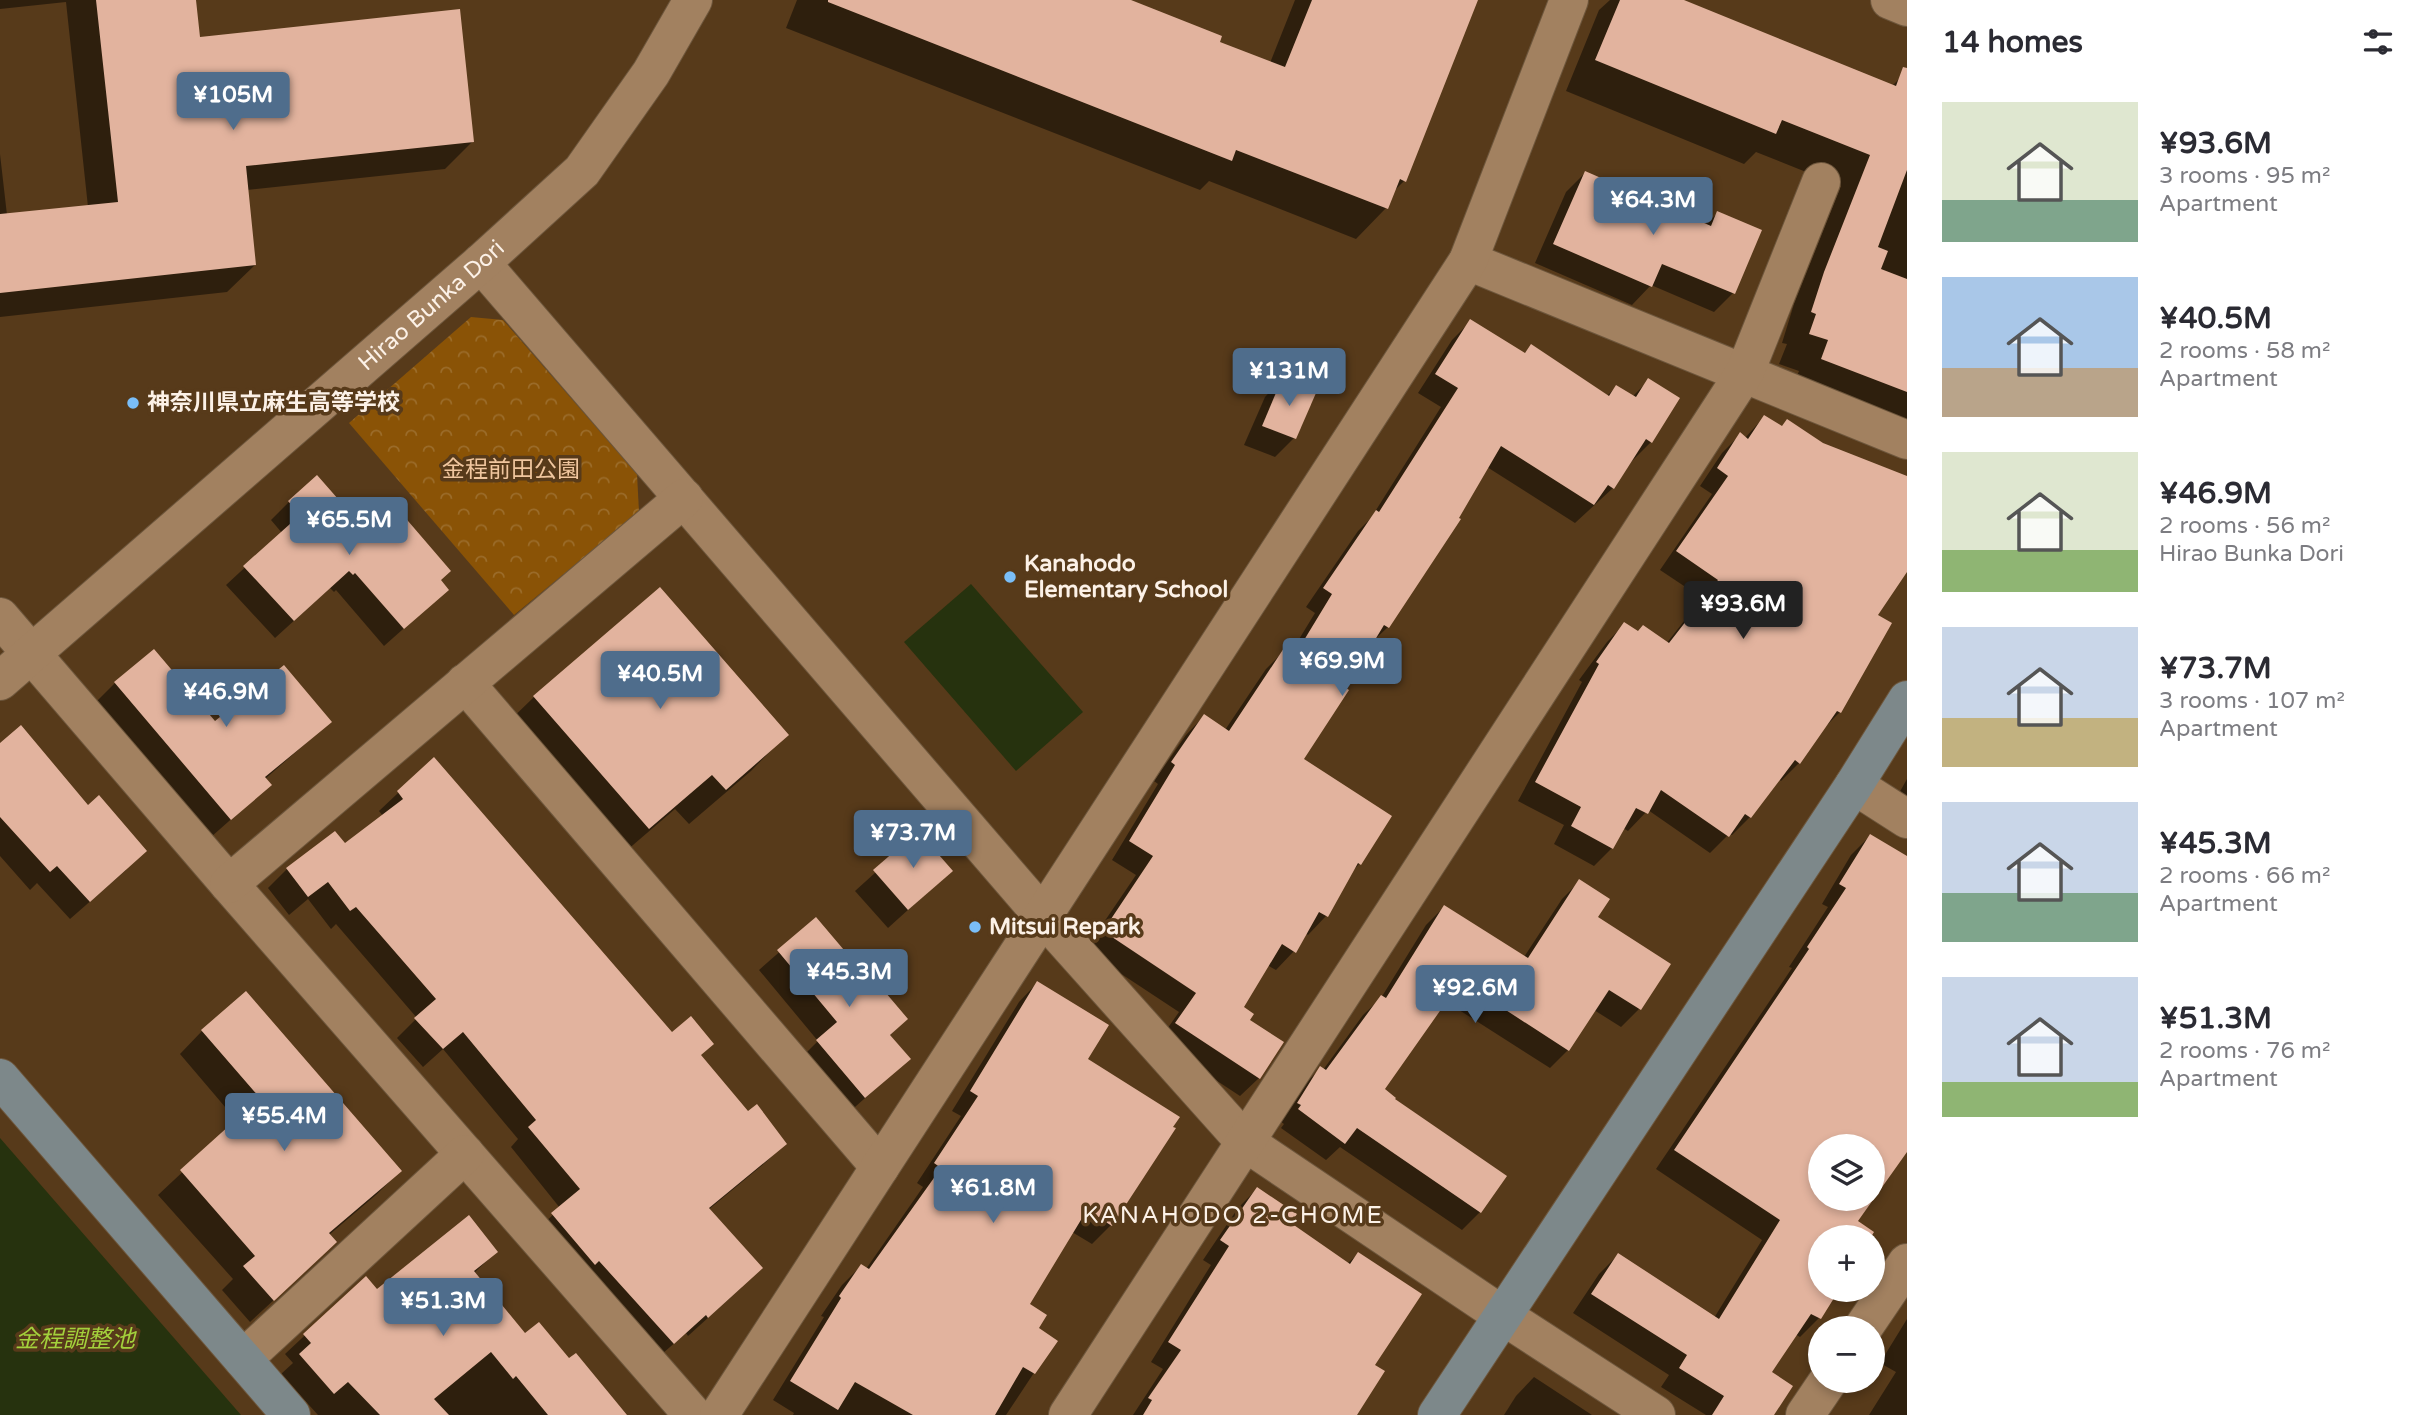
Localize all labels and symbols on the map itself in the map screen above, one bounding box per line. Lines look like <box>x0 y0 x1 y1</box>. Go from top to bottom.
pin: ¥105M <box>184 72 282 132</box>
pin: ¥64.3M <box>1596 177 1710 237</box>
street label: Hirao Bunka Dori <box>353 234 511 377</box>
pin: ¥131M <box>1240 348 1338 408</box>
place label: 神奈川県立麻生高等学校 <box>147 389 400 417</box>
marker: 神奈川県立麻生高等学校 <box>125 395 141 411</box>
park label: 金程前田公園 <box>442 456 580 484</box>
pin: ¥65.5M <box>292 498 406 557</box>
place label: Kanahodo Elementary School <box>1024 550 1228 604</box>
marker: Kanahodo Elementary School <box>1002 569 1018 585</box>
pin: ¥93.6M <box>1686 582 1800 641</box>
pin: ¥69.9M <box>1285 638 1399 698</box>
pin: ¥40.5M <box>603 652 717 711</box>
pin: ¥46.9M <box>169 670 283 729</box>
pin: ¥73.7M <box>856 810 970 870</box>
place label: Mitsui Repark <box>989 913 1141 941</box>
marker: Mitsui Repark <box>967 919 983 935</box>
pin: ¥45.3M <box>792 950 906 1009</box>
pin: ¥92.6M <box>1418 965 1532 1025</box>
pin: ¥55.4M <box>227 1094 341 1153</box>
pin: ¥61.8M <box>936 1166 1050 1225</box>
district label: KANAHODO 2-CHOME <box>1082 1201 1384 1230</box>
pin: ¥51.3M <box>386 1278 500 1338</box>
water label: 金程調整池 <box>15 1325 137 1354</box>

